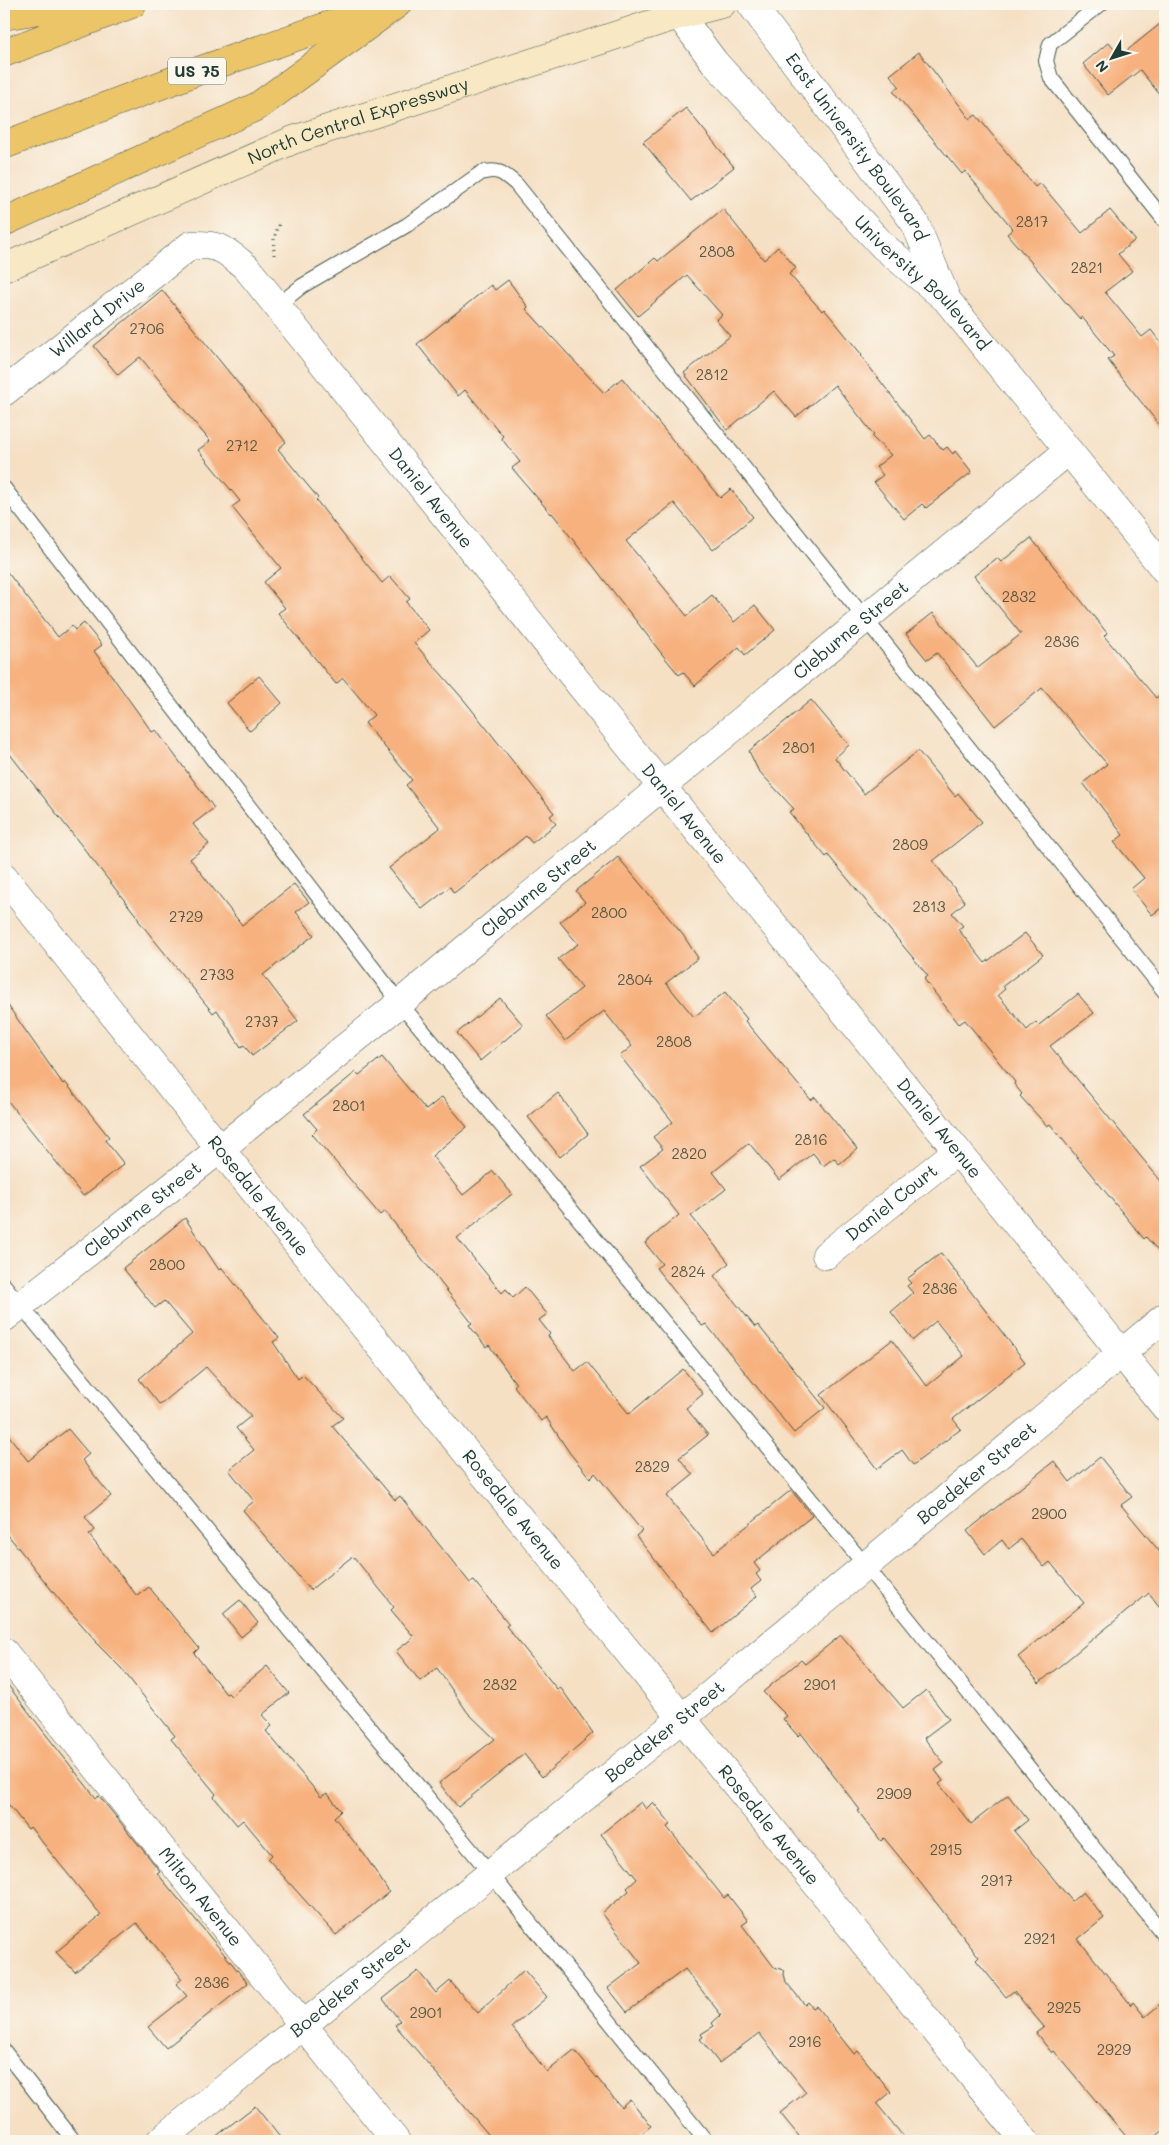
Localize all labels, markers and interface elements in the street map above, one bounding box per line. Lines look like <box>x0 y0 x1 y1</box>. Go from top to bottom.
north arrow <box>1086 32 1136 82</box>
street label: East University Boulevard <box>781 48 934 244</box>
text: N <box>1091 56 1112 77</box>
road number: US 75 <box>168 58 226 84</box>
street label: North Central Expressway <box>244 71 471 170</box>
street label: University Boulevard <box>849 209 996 355</box>
house number: 2817 <box>1016 211 1048 231</box>
house number: 2808 <box>699 241 735 261</box>
house number: 2821 <box>1071 257 1103 277</box>
street label: Willard Drive <box>44 273 150 363</box>
house number: 2706 <box>129 318 165 338</box>
house number: 2812 <box>696 364 728 384</box>
house number: 2712 <box>226 435 258 455</box>
street label: Daniel Avenue <box>384 442 479 553</box>
street label: Cleburne Street <box>787 575 913 684</box>
house number: 2832 <box>1002 586 1036 606</box>
house number: 2836 <box>1044 631 1080 651</box>
house number: 2801 <box>782 737 816 757</box>
street label: Daniel Avenue <box>637 758 733 869</box>
street label: Cleburne Street <box>475 833 601 942</box>
house number: 2809 <box>892 834 928 854</box>
house number: 2813 <box>913 896 946 916</box>
house number: 2800 <box>591 902 627 922</box>
house number: 2729 <box>169 906 203 926</box>
house number: 2733 <box>200 964 234 984</box>
house number: 2804 <box>617 969 653 989</box>
house number: 2737 <box>245 1011 279 1031</box>
house number: 2808 <box>656 1031 692 1051</box>
street label: Daniel Avenue <box>892 1073 988 1183</box>
house number: 2801 <box>332 1095 366 1115</box>
house number: 2816 <box>794 1129 828 1149</box>
street label: Rosedale Avenue <box>203 1130 315 1261</box>
house number: 2820 <box>671 1143 707 1163</box>
street label: Cleburne Street <box>78 1155 206 1262</box>
street label: Daniel Court <box>840 1158 942 1246</box>
house number: 2800 <box>149 1254 185 1274</box>
house number: 2824 <box>671 1261 705 1281</box>
house number: 2836 <box>922 1278 958 1298</box>
street label: Boedeker Street <box>911 1416 1041 1529</box>
street label: Rosedale Avenue <box>457 1444 570 1574</box>
house number: 2829 <box>635 1456 669 1476</box>
house number: 2900 <box>1031 1503 1067 1523</box>
house number: 2832 <box>483 1674 517 1694</box>
house number: 2901 <box>803 1674 837 1694</box>
street label: Boedeker Street <box>599 1675 729 1787</box>
street label: Rosedale Avenue <box>713 1759 826 1890</box>
house number: 2909 <box>876 1783 912 1803</box>
house number: 2915 <box>930 1839 962 1859</box>
street label: Milton Avenue <box>154 1842 248 1951</box>
house number: 2917 <box>981 1870 1013 1890</box>
house number: 2921 <box>1024 1928 1056 1948</box>
street label: Boedeker Street <box>285 1930 415 2042</box>
house number: 2836 <box>194 1972 230 1992</box>
house number: 2925 <box>1047 1997 1081 2017</box>
house number: 2901 <box>409 2002 443 2022</box>
house number: 2916 <box>789 2031 822 2051</box>
house number: 2929 <box>1097 2039 1131 2059</box>

